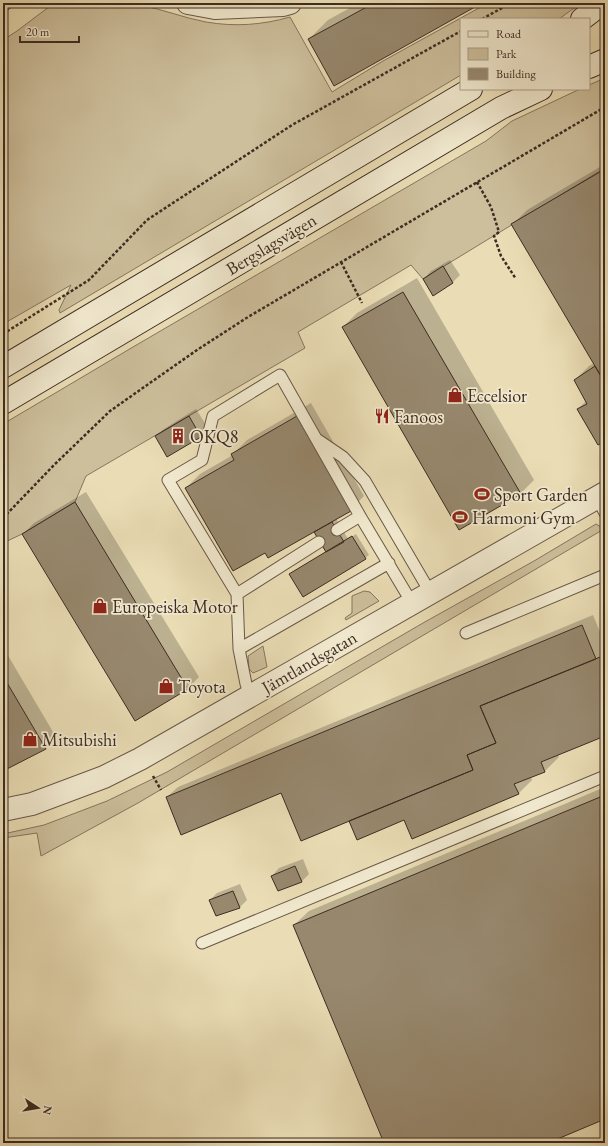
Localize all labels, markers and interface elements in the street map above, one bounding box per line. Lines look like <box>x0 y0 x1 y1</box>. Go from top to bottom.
scale bar <box>20 18 79 44</box>
legend <box>460 18 590 90</box>
text: 20 m <box>26 24 50 40</box>
text: Road <box>496 26 522 42</box>
text: Park <box>496 46 517 62</box>
text: Building <box>496 66 537 82</box>
street label: Bergslagsvägen <box>222 208 321 280</box>
place label: Eccelsior <box>467 384 527 407</box>
shop icon: Eccelsior <box>446 386 464 404</box>
place label: Fanoos <box>394 405 443 428</box>
restaurant icon: Fanoos <box>373 407 391 425</box>
place label: OKQ8 <box>190 425 238 448</box>
building icon: OKQ8 <box>169 427 187 445</box>
place label: Sport Garden <box>494 483 588 506</box>
sports icon: Sport Garden <box>473 485 491 503</box>
place label: Harmoni Gym <box>472 506 575 529</box>
sports icon: Harmoni Gym <box>451 508 469 526</box>
place label: Europeiska Motor <box>112 595 238 618</box>
shop icon: Europeiska Motor <box>91 597 109 615</box>
street label: Jämtlandsgatan <box>256 625 361 700</box>
place label: Toyota <box>178 675 227 698</box>
shop icon: Toyota <box>157 677 175 695</box>
place label: Mitsubishi <box>42 728 117 751</box>
shop icon: Mitsubishi <box>21 730 39 748</box>
north arrow <box>18 1088 58 1128</box>
text: N <box>40 1104 56 1116</box>

